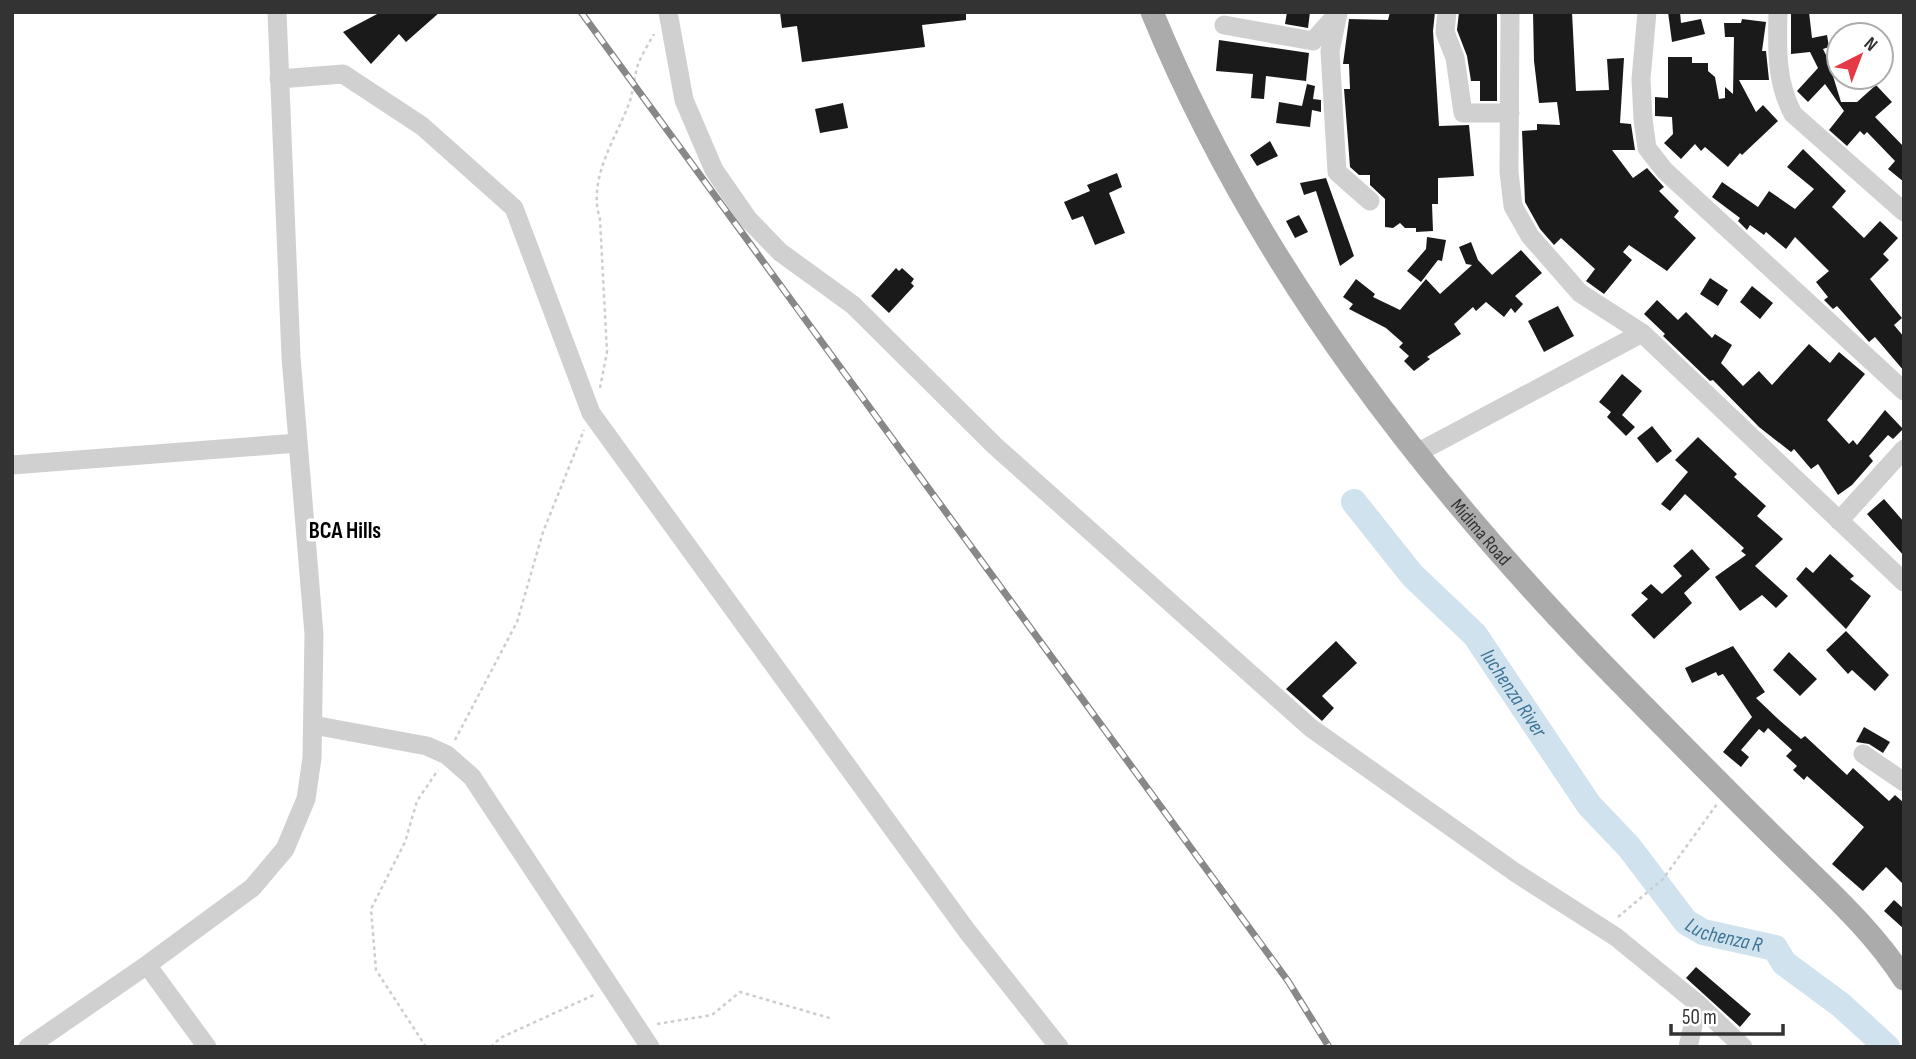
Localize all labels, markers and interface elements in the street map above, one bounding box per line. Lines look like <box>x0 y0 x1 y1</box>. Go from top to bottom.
north arrow <box>1825 21 1895 91</box>
text: N <box>1859 33 1882 56</box>
street label: Midima Road <box>1445 495 1515 571</box>
district label: BCA Hills <box>309 517 381 545</box>
water label: luchenza River <box>1475 644 1552 743</box>
water label: Luchenza R <box>1681 912 1765 958</box>
scale bar <box>1671 992 1783 1036</box>
text: 50 m <box>1682 1005 1717 1030</box>

